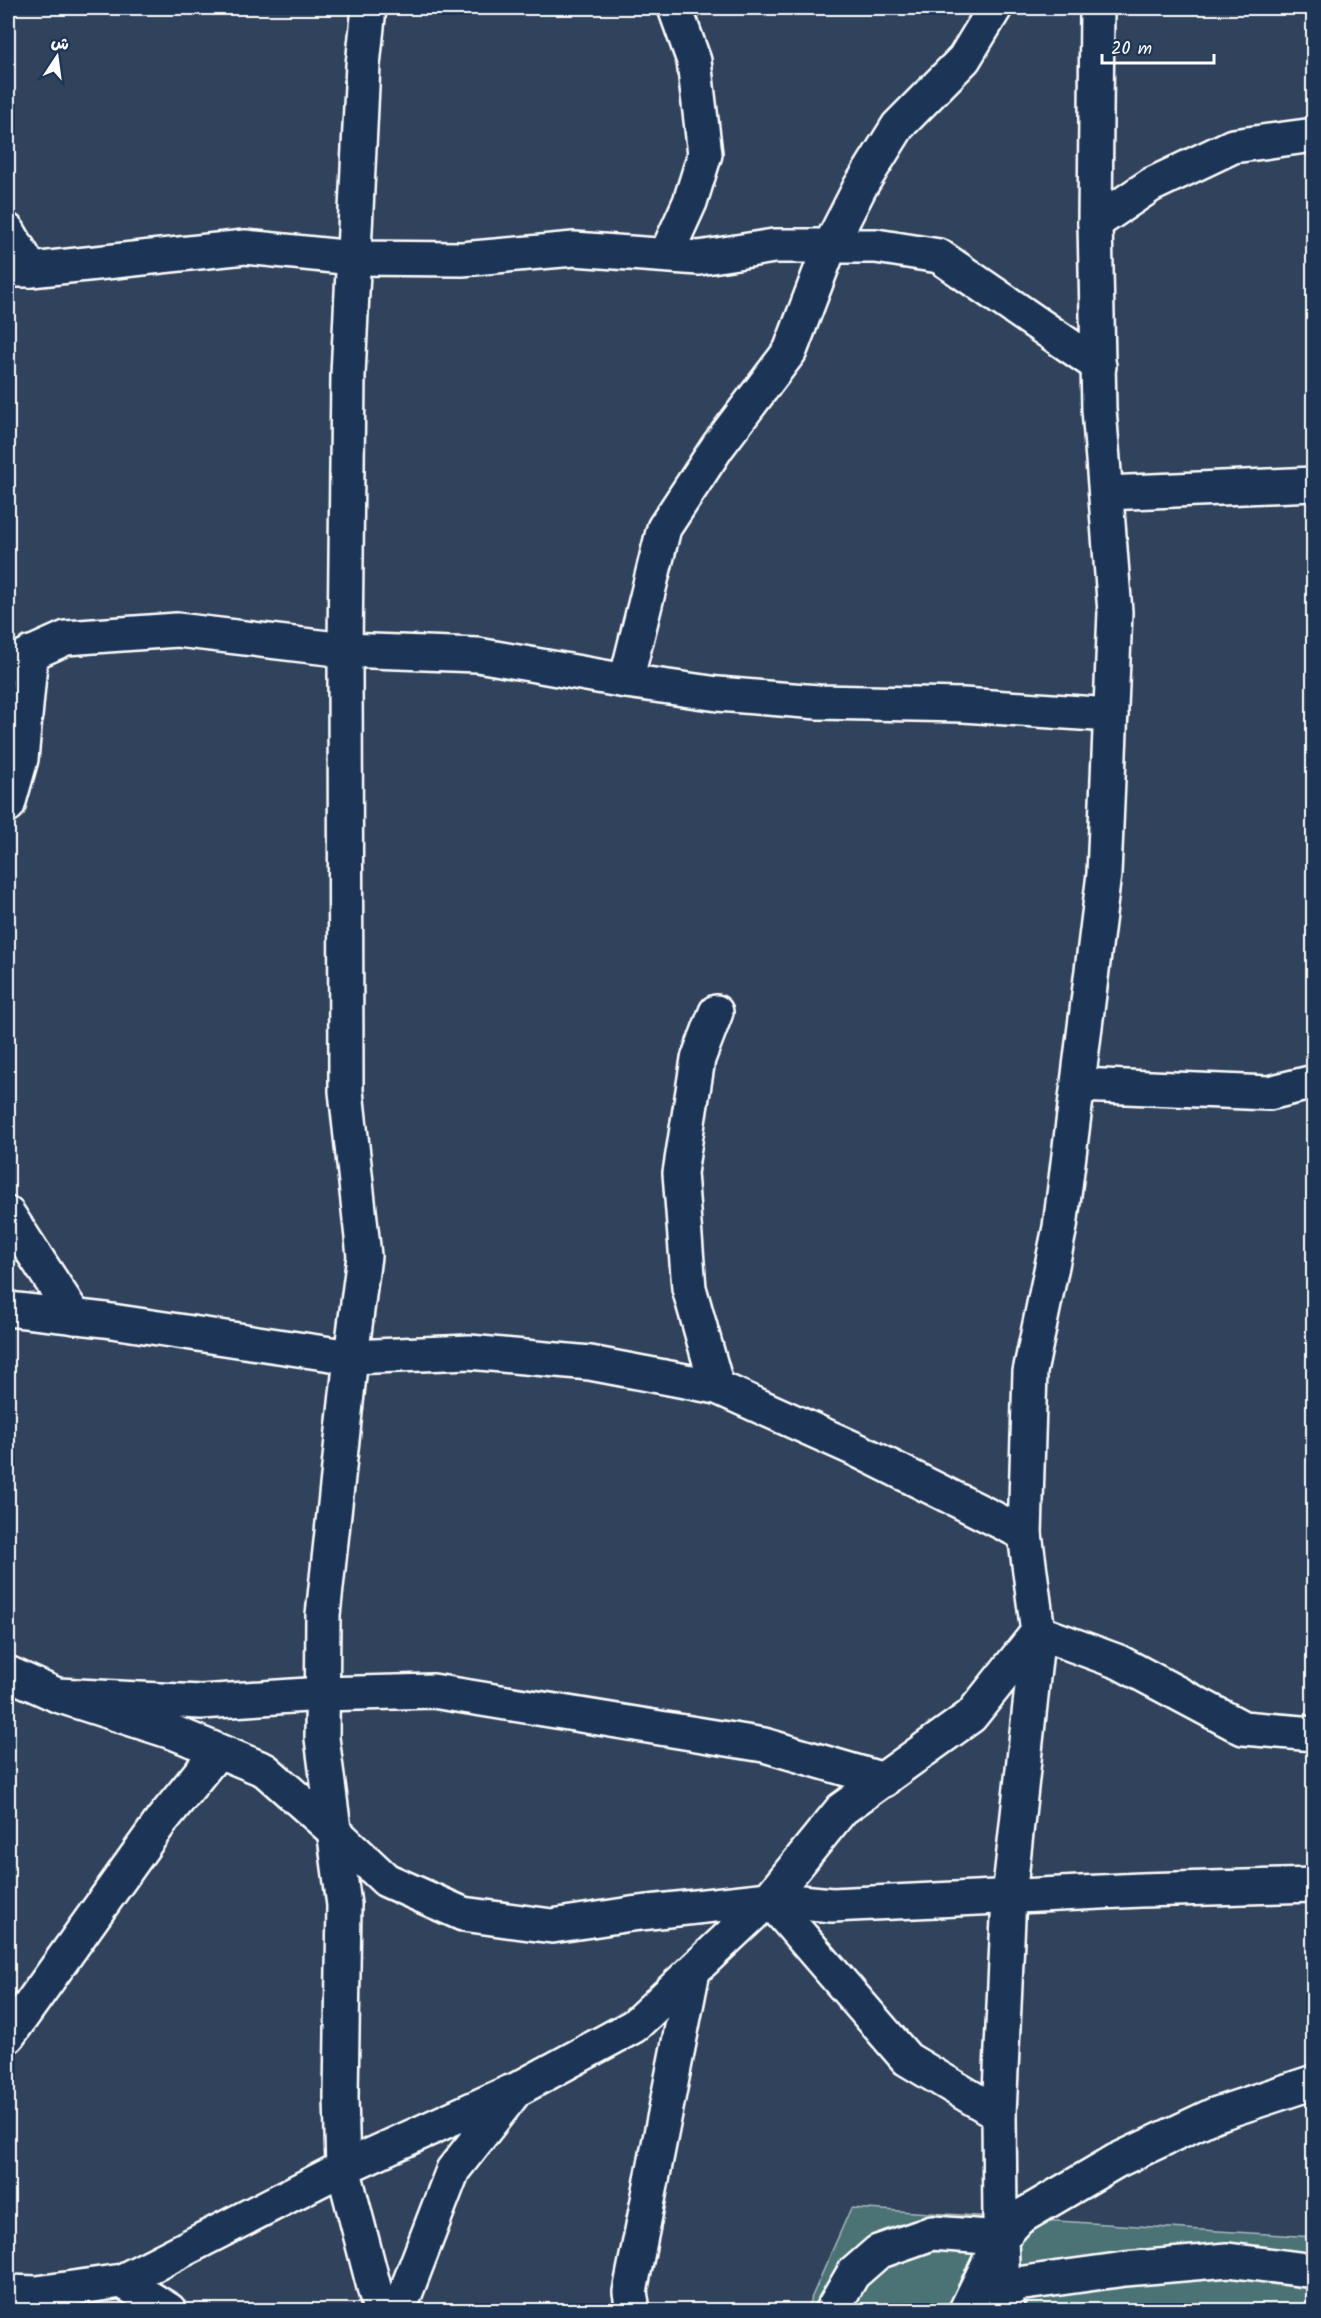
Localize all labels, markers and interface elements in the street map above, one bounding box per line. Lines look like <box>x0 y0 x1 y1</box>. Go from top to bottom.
north arrow <box>27 27 87 87</box>
scale bar <box>1102 27 1214 65</box>
text: ش <box>49 30 71 58</box>
text: 20 m <box>1111 35 1152 64</box>

